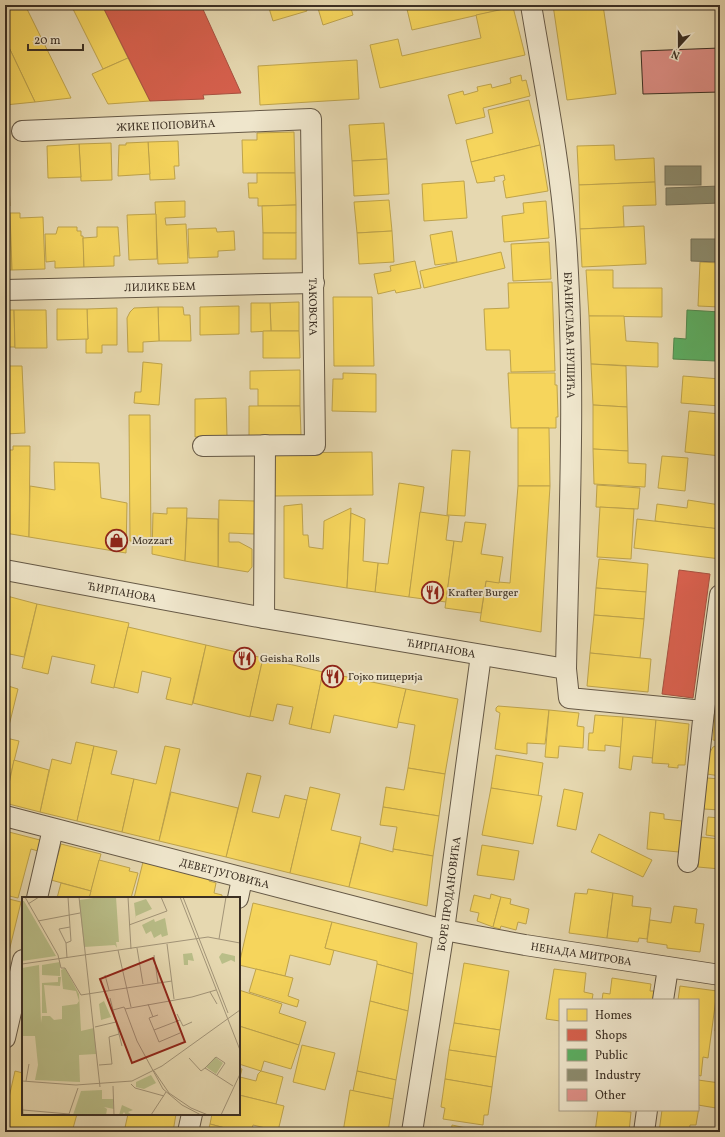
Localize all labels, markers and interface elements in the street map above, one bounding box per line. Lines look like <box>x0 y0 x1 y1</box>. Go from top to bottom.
scale bar <box>28 26 83 52</box>
north arrow <box>659 26 699 66</box>
text: 20 m <box>34 33 61 49</box>
text: N <box>670 46 682 62</box>
street label: ЖИКЕ ПОПОВИЋА <box>116 117 216 136</box>
street label: БРАНИСЛАВА НУШИЋА <box>559 272 577 399</box>
street label: ТАКОВСКА <box>304 278 320 336</box>
street label: ЛИЛИКЕ БЕМ <box>124 280 196 296</box>
shop icon: Mozzart <box>103 527 129 553</box>
place label: Mozzart <box>132 534 173 549</box>
street label: ЋИРПАНОВА <box>86 579 158 607</box>
restaurant icon: Krafter Burger <box>420 579 446 605</box>
place label: Krafter Burger <box>448 586 519 601</box>
street label: ЋИРПАНОВА <box>405 636 477 663</box>
restaurant icon: Geisha Rolls <box>232 645 258 671</box>
place label: Geisha Rolls <box>260 652 320 667</box>
restaurant icon: Гојко пицерија <box>319 663 345 689</box>
place label: Гојко пицерија <box>348 670 423 685</box>
street label: БОРЕ ПРОДАНОВИЋА <box>435 835 466 953</box>
street label: ДЕВЕТ ЈУГОВИЋА <box>178 856 271 893</box>
inset map <box>22 897 240 1115</box>
street label: НЕНАДА МИТРОВА <box>530 940 633 970</box>
legend <box>559 999 699 1111</box>
text: Homes <box>595 1008 632 1024</box>
text: Shops <box>595 1028 627 1044</box>
text: Public <box>595 1048 628 1064</box>
text: Industry <box>595 1068 641 1084</box>
text: Other <box>595 1088 626 1104</box>

